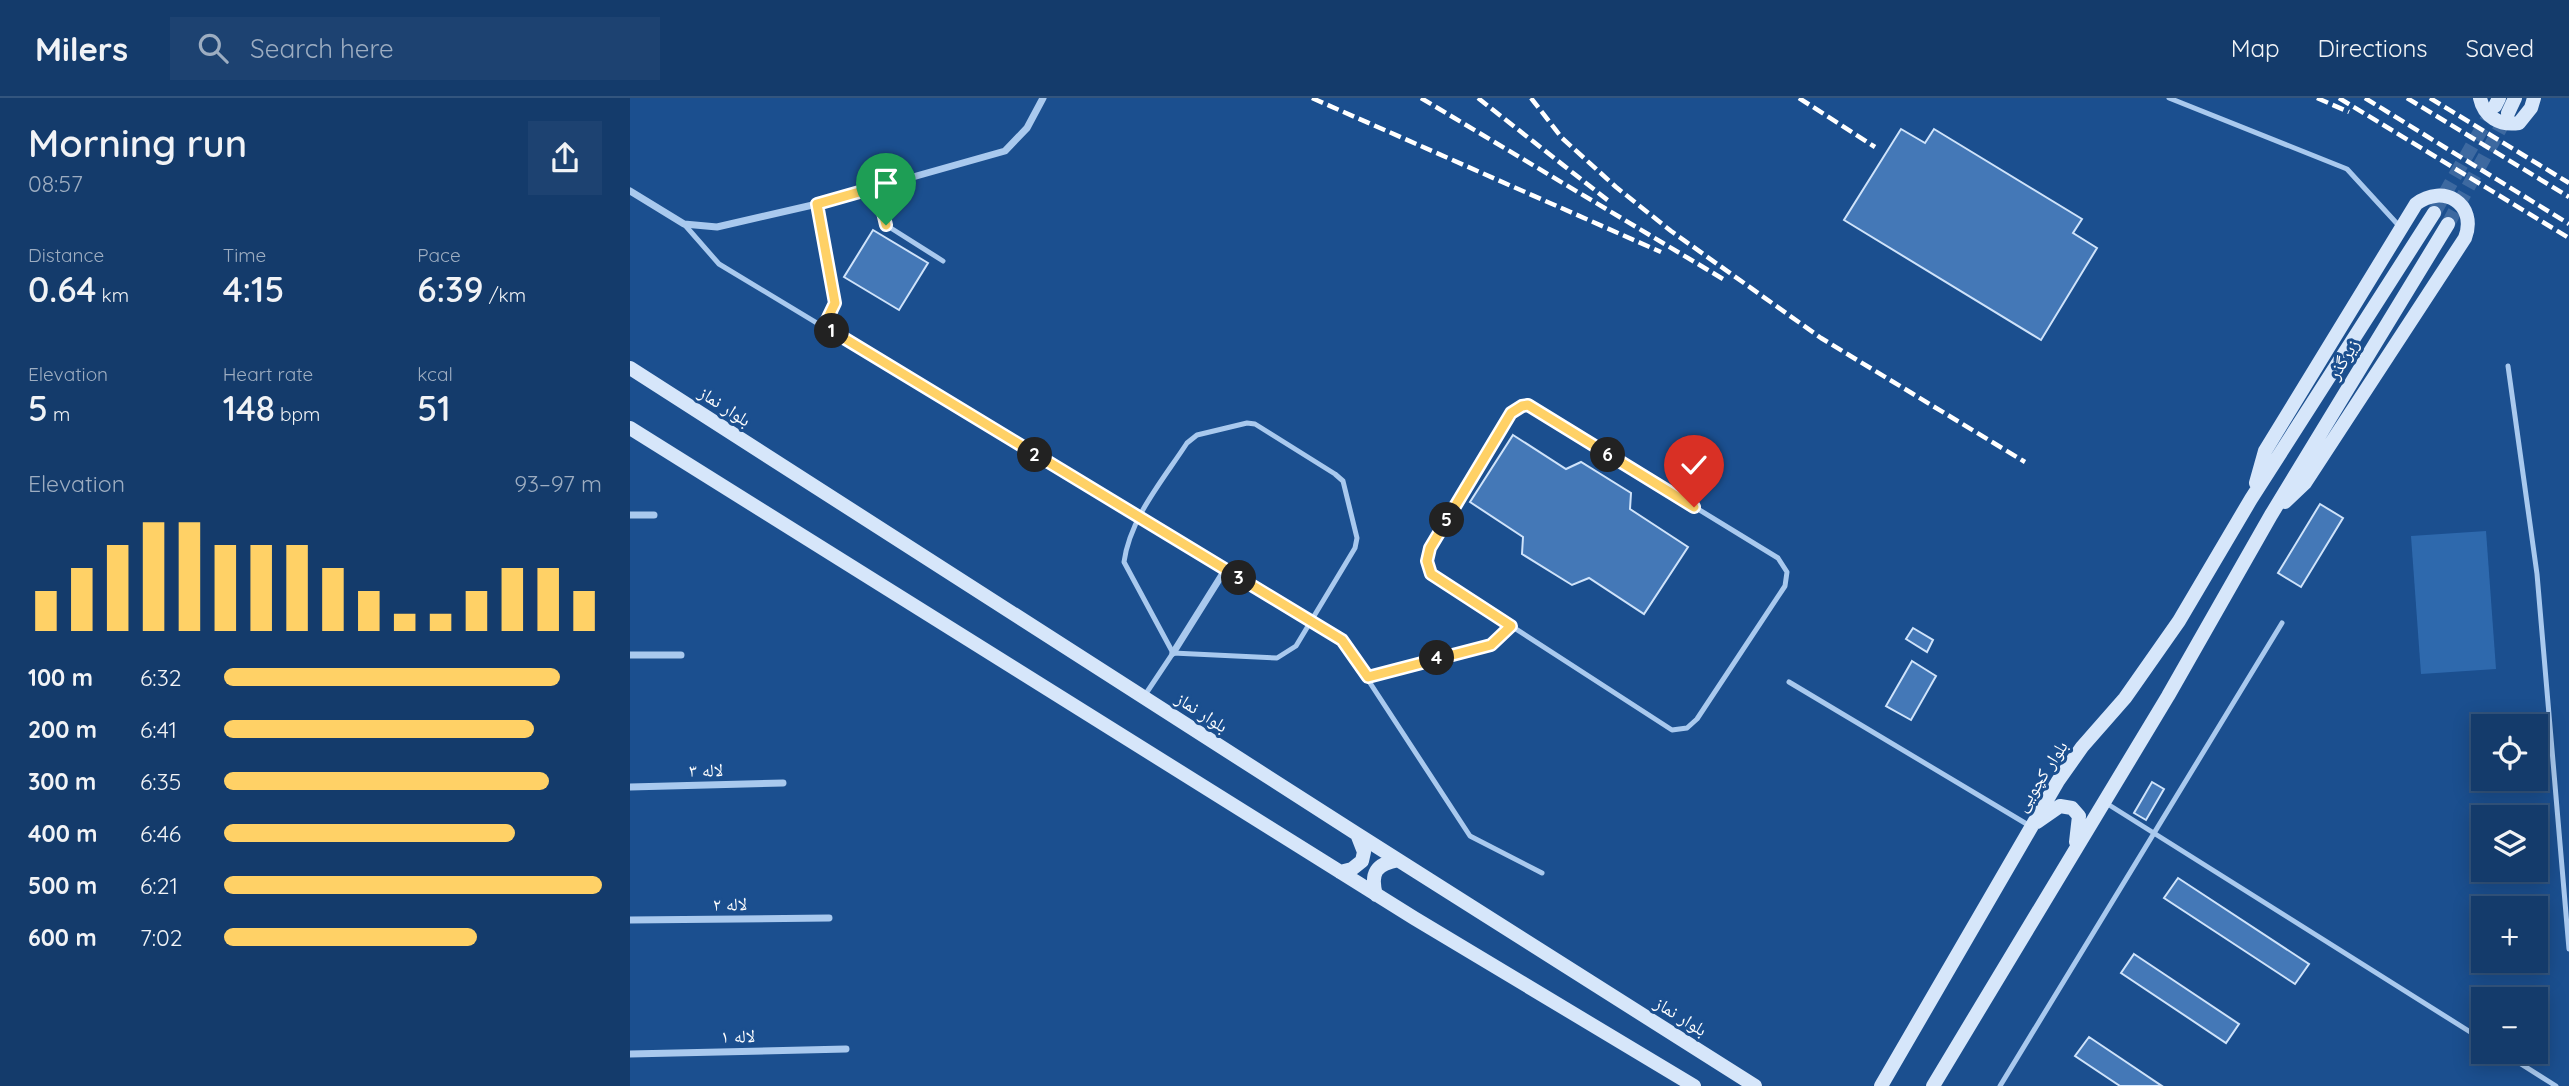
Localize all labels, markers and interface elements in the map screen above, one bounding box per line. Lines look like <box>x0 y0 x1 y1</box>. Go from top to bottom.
search box <box>170 17 660 80</box>
text: Milers <box>35 28 128 69</box>
icon: search <box>194 29 232 67</box>
text: Search here <box>250 32 394 65</box>
text: Map <box>2231 33 2280 63</box>
text: Directions <box>2318 33 2428 63</box>
text: Saved <box>2466 33 2534 63</box>
text: Morning run <box>28 119 247 167</box>
button: share <box>528 121 602 195</box>
pin <box>856 153 916 225</box>
icon: arrive <box>867 164 905 202</box>
text: 08:57 <box>28 169 83 198</box>
text: Distance <box>28 243 104 267</box>
text: Time <box>223 243 266 267</box>
text: Pace <box>417 243 461 267</box>
text: 0.64 <box>28 267 96 311</box>
text: 4:15 <box>223 267 284 311</box>
text: 6:39 <box>417 267 483 311</box>
text: km <box>96 283 129 307</box>
text: /km <box>483 283 526 307</box>
pin: 1 <box>814 314 850 348</box>
text: 1 <box>828 318 835 342</box>
street label: زیرگذر <box>2321 334 2364 384</box>
text: Elevation <box>28 362 108 386</box>
text: Heart rate <box>223 362 313 386</box>
text: kcal <box>417 362 453 386</box>
street label: بلوار نماز <box>694 380 756 431</box>
text: 5 <box>28 386 48 430</box>
text: 148 <box>223 386 275 430</box>
text: 51 <box>417 386 451 430</box>
text: m <box>48 402 70 426</box>
text: bpm <box>275 402 320 426</box>
pin <box>1664 435 1724 507</box>
pin: 2 <box>1018 438 1052 472</box>
pin: 6 <box>1590 438 1626 472</box>
text: 2 <box>1029 442 1040 466</box>
text: 6 <box>1602 442 1613 466</box>
icon: check <box>1675 446 1713 484</box>
text: Elevation <box>28 469 125 498</box>
text: 93–97 m <box>514 469 602 498</box>
pin: 5 <box>1430 502 1464 538</box>
text: 5 <box>1441 507 1452 531</box>
pin: 3 <box>1222 560 1256 596</box>
text: 3 <box>1233 565 1244 589</box>
pin: 4 <box>1420 640 1454 676</box>
text: 4 <box>1431 645 1442 669</box>
text: 100 m <box>28 663 93 692</box>
text: 6:32 <box>140 663 181 692</box>
street label: بلوار نماز <box>1171 686 1233 737</box>
map controls <box>2471 714 2548 1064</box>
button: locate <box>2471 714 2548 791</box>
text: 200 m <box>28 715 97 744</box>
text: 6:41 <box>140 715 177 744</box>
street label: بلوار کچویی <box>2009 736 2073 816</box>
street label: لاله ۳ <box>689 758 723 782</box>
text: 300 m <box>28 767 96 796</box>
text: 6:35 <box>140 767 181 796</box>
button: layers <box>2471 805 2548 882</box>
text: 400 m <box>28 819 97 848</box>
text: 6:46 <box>140 819 181 848</box>
text: 500 m <box>28 871 97 900</box>
text: 6:21 <box>140 871 178 900</box>
street label: لاله ۲ <box>713 892 747 916</box>
button: + <box>2471 896 2548 973</box>
text: 600 m <box>28 923 97 952</box>
text: 7:02 <box>140 923 183 952</box>
button: − <box>2471 987 2548 1064</box>
street label: بلوار نماز <box>1650 990 1712 1041</box>
street label: لاله ۱ <box>721 1024 755 1048</box>

